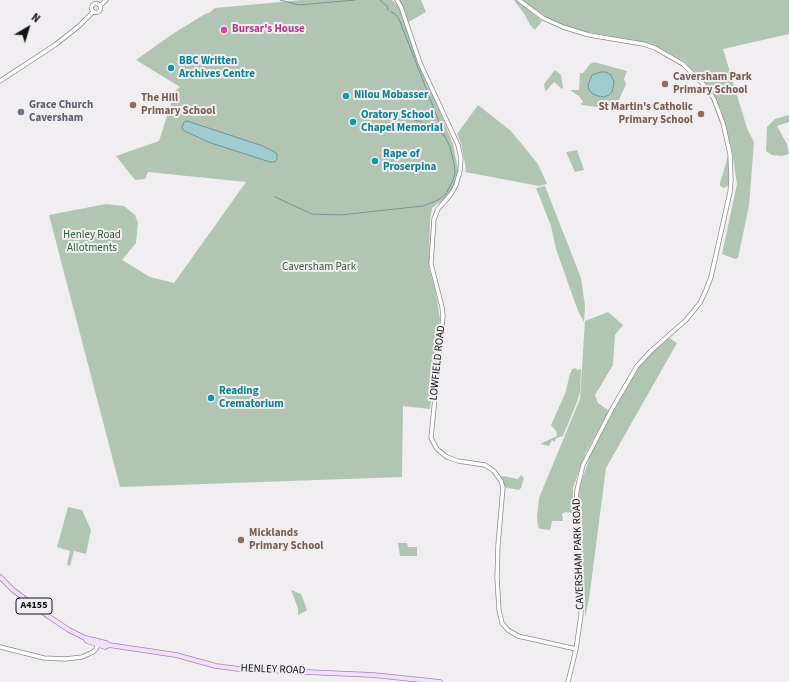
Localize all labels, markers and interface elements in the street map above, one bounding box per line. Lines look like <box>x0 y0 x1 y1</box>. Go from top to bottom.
north arrow <box>8 8 48 48</box>
text: N <box>28 10 43 26</box>
place label: Bursar's House <box>232 23 305 37</box>
marker: Bursar's House <box>219 25 229 35</box>
place label: BBC Written Archives Centre <box>179 55 255 81</box>
marker: BBC Written Archives Centre <box>166 63 176 73</box>
place label: Caversham Park Primary School <box>673 71 752 97</box>
marker: Caversham Park Primary School <box>660 79 670 89</box>
place label: Nilou Mobasser <box>354 89 428 103</box>
marker: Nilou Mobasser <box>341 91 351 101</box>
place label: The Hill Primary School <box>141 92 215 118</box>
place label: Grace Church Caversham <box>29 99 93 125</box>
marker: The Hill Primary School <box>128 100 138 110</box>
place label: St Martin's Catholic Primary School <box>599 101 693 127</box>
marker: Grace Church Caversham <box>16 107 26 117</box>
place label: Oratory School Chapel Memorial <box>361 109 443 135</box>
marker: St Martin's Catholic Primary School <box>696 109 706 119</box>
marker: Oratory School Chapel Memorial <box>348 117 358 127</box>
place label: Rape of Proserpina <box>383 148 436 174</box>
marker: Rape of Proserpina <box>370 156 380 166</box>
park label: Henley Road Allotments <box>63 229 121 255</box>
park label: Caversham Park <box>282 261 356 275</box>
street label: LOWFIELD ROAD <box>427 325 449 401</box>
place label: Reading Crematorium <box>219 385 284 411</box>
marker: Reading Crematorium <box>206 393 216 403</box>
street label: CAVERSHAM PARK ROAD <box>570 498 588 610</box>
place label: Micklands Primary School <box>249 527 323 553</box>
marker: Micklands Primary School <box>236 535 246 545</box>
road number: A4155 <box>16 598 52 614</box>
street label: HENLEY ROAD <box>240 662 306 678</box>

